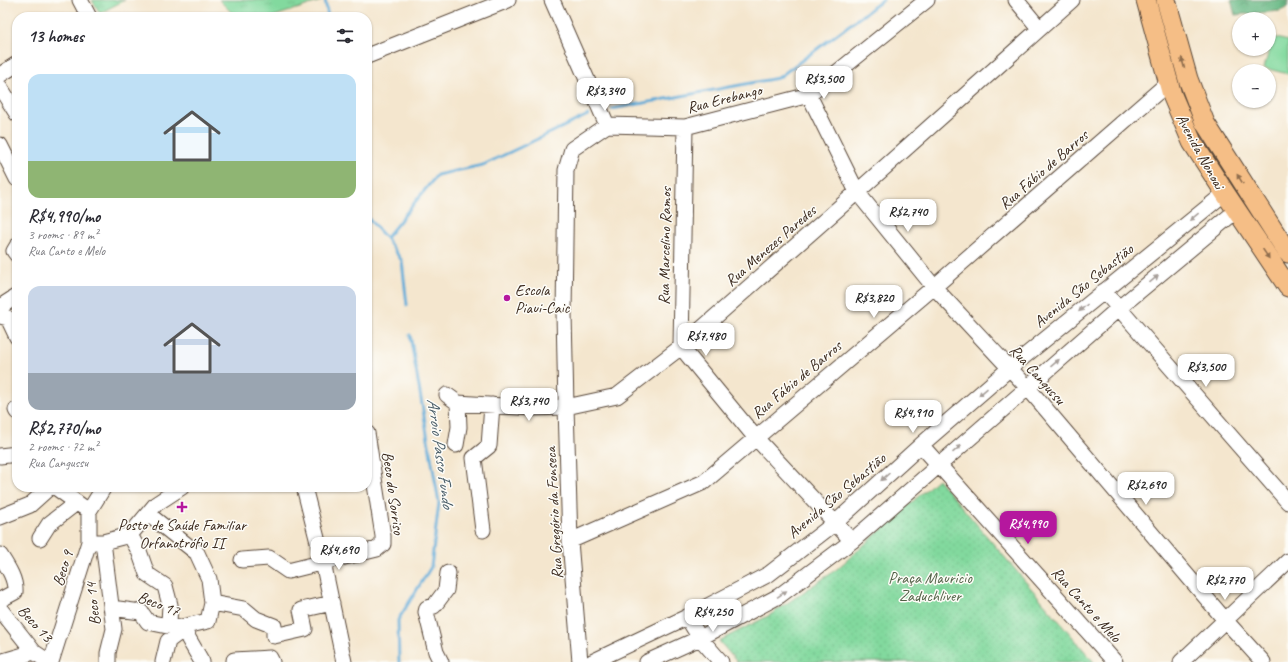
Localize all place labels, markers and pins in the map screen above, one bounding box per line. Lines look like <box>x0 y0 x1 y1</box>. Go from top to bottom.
pin: R$3,500 <box>787 66 861 100</box>
pin: R$3,340 <box>568 78 642 112</box>
pin: R$2,740 <box>871 199 945 233</box>
place label: Escola Piaui-Caic <box>515 280 571 318</box>
pin: R$3,820 <box>837 285 911 319</box>
marker: Escola Piaui-Caic <box>502 293 512 303</box>
pin: R$7,480 <box>669 323 743 357</box>
pin: R$3,500 <box>1169 354 1243 388</box>
pin: R$3,740 <box>492 388 566 422</box>
pin: R$4,910 <box>876 400 950 434</box>
pin: R$2,690 <box>1109 472 1183 506</box>
marker: Posto de Saúde Familiar Orfanotrófio II <box>176 501 188 513</box>
pin: R$4,990 <box>991 511 1065 545</box>
place label: Posto de Saúde Familiar Orfanotrófio II <box>118 515 248 553</box>
pin: R$4,690 <box>302 537 376 571</box>
pin: R$2,770 <box>1188 567 1262 601</box>
pin: R$4,250 <box>676 599 750 633</box>

